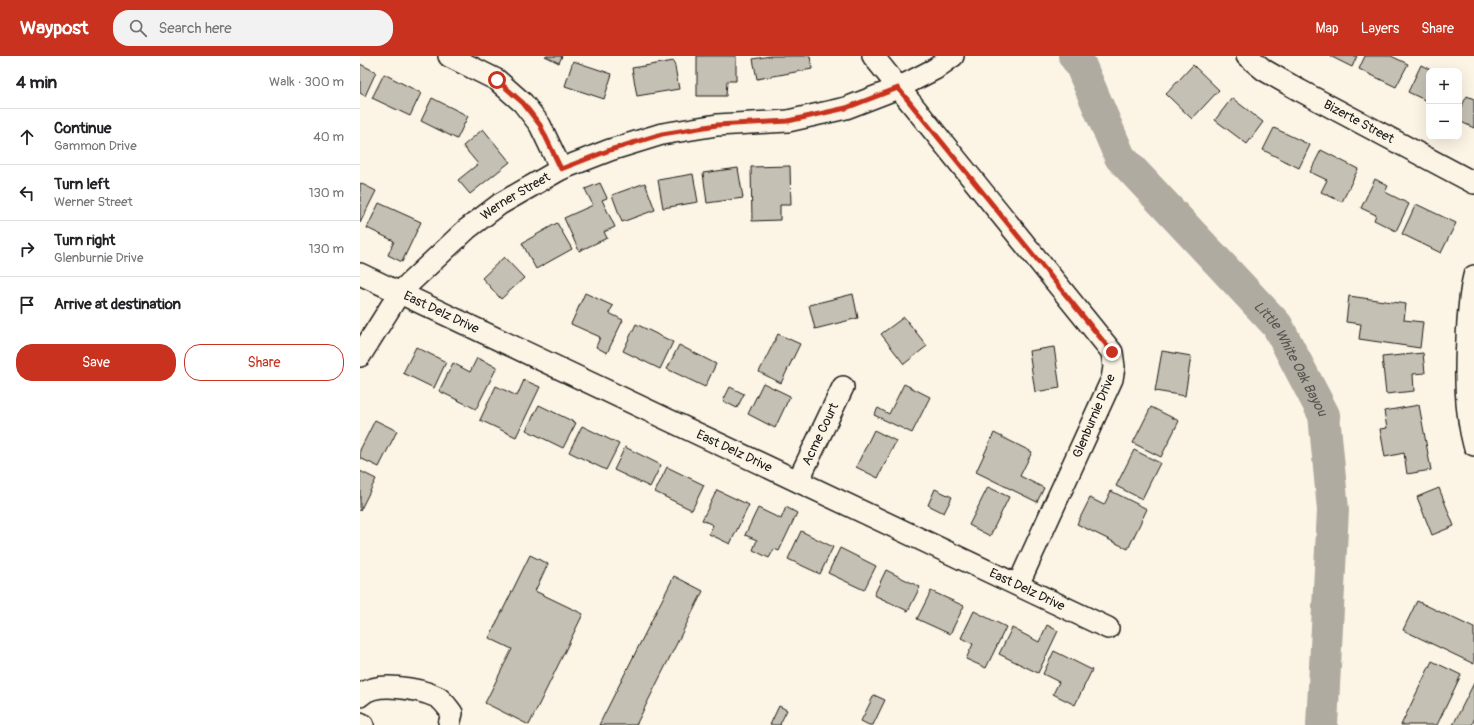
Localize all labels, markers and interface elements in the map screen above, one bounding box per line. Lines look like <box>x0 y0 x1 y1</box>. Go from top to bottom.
search box <box>113 10 393 46</box>
text: Waypost <box>20 16 89 40</box>
icon: search <box>127 17 149 39</box>
text: Search here <box>159 19 232 38</box>
text: Map <box>1316 20 1339 37</box>
text: Layers <box>1361 20 1399 37</box>
text: Share <box>1421 20 1454 37</box>
map controls <box>1426 68 1462 140</box>
button: + <box>1426 68 1462 104</box>
route start <box>488 71 506 89</box>
text: 4 min <box>16 72 57 93</box>
text: Walk · 300 m <box>269 74 344 90</box>
street label: Bizerte Street <box>1321 97 1397 147</box>
button: − <box>1426 104 1462 140</box>
text: Continue <box>54 119 112 138</box>
icon: ahead <box>16 126 38 148</box>
text: 40 m <box>313 129 344 145</box>
text: Gammon Drive <box>54 138 137 154</box>
street label: Werner Street <box>477 169 554 224</box>
text: Turn left <box>54 175 110 194</box>
icon: left <box>16 182 38 204</box>
text: 130 m <box>308 185 344 201</box>
text: Werner Street <box>54 194 133 210</box>
text: Turn right <box>54 231 115 250</box>
icon: right <box>16 238 38 260</box>
text: 130 m <box>308 241 344 257</box>
text: Glenburnie Drive <box>54 250 143 266</box>
street label: East Delz Drive <box>401 288 482 337</box>
icon: arrive <box>16 294 38 316</box>
text: Arrive at destination <box>54 295 181 314</box>
water label: Little White Oak Bayou <box>1250 297 1332 420</box>
route end <box>1103 343 1121 361</box>
button: Save <box>16 344 176 381</box>
button: Share <box>184 344 344 381</box>
street label: Glenburnie Drive <box>1069 371 1119 460</box>
street label: Acme Court <box>799 400 843 468</box>
street label: East Delz Drive <box>694 426 775 476</box>
street label: East Delz Drive <box>987 565 1068 615</box>

